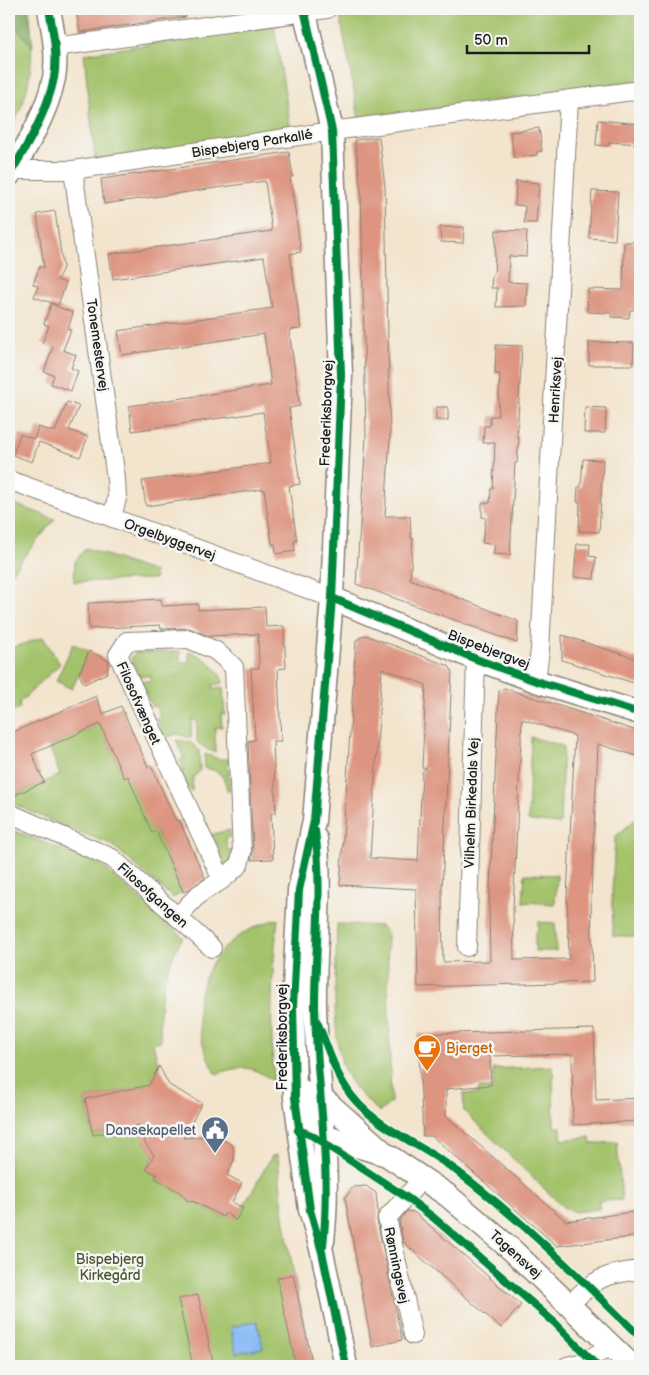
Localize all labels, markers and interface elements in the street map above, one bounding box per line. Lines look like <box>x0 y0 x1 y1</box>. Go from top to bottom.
scale bar <box>467 22 589 54</box>
text: 50 m <box>474 31 508 50</box>
street label: Bispebjerg Parkallé <box>190 125 314 161</box>
street label: Tonemestervej <box>83 298 112 392</box>
street label: Henriksvej <box>545 356 566 424</box>
street label: Frederiksborgvej <box>316 359 337 467</box>
street label: Orgelbyggervej <box>122 515 218 564</box>
street label: Bispebjergvej <box>445 626 532 673</box>
street label: Filosofvænget <box>113 659 165 748</box>
street label: Vilhelm Birkedals Vej <box>461 737 482 869</box>
street label: Filosofgangen <box>114 859 192 932</box>
street label: Frederiksborgvej <box>274 984 291 1090</box>
cafe icon: Bjerget <box>412 1033 442 1072</box>
place label: Bjerget <box>446 1040 493 1057</box>
public building icon: Dansekapellet <box>200 1115 230 1154</box>
place label: Dansekapellet <box>105 1122 197 1139</box>
street label: Rønningsvej <box>380 1225 413 1305</box>
street label: Tagensvej <box>486 1227 545 1282</box>
park label: Bispebjerg Kirkegård <box>76 1251 144 1284</box>

